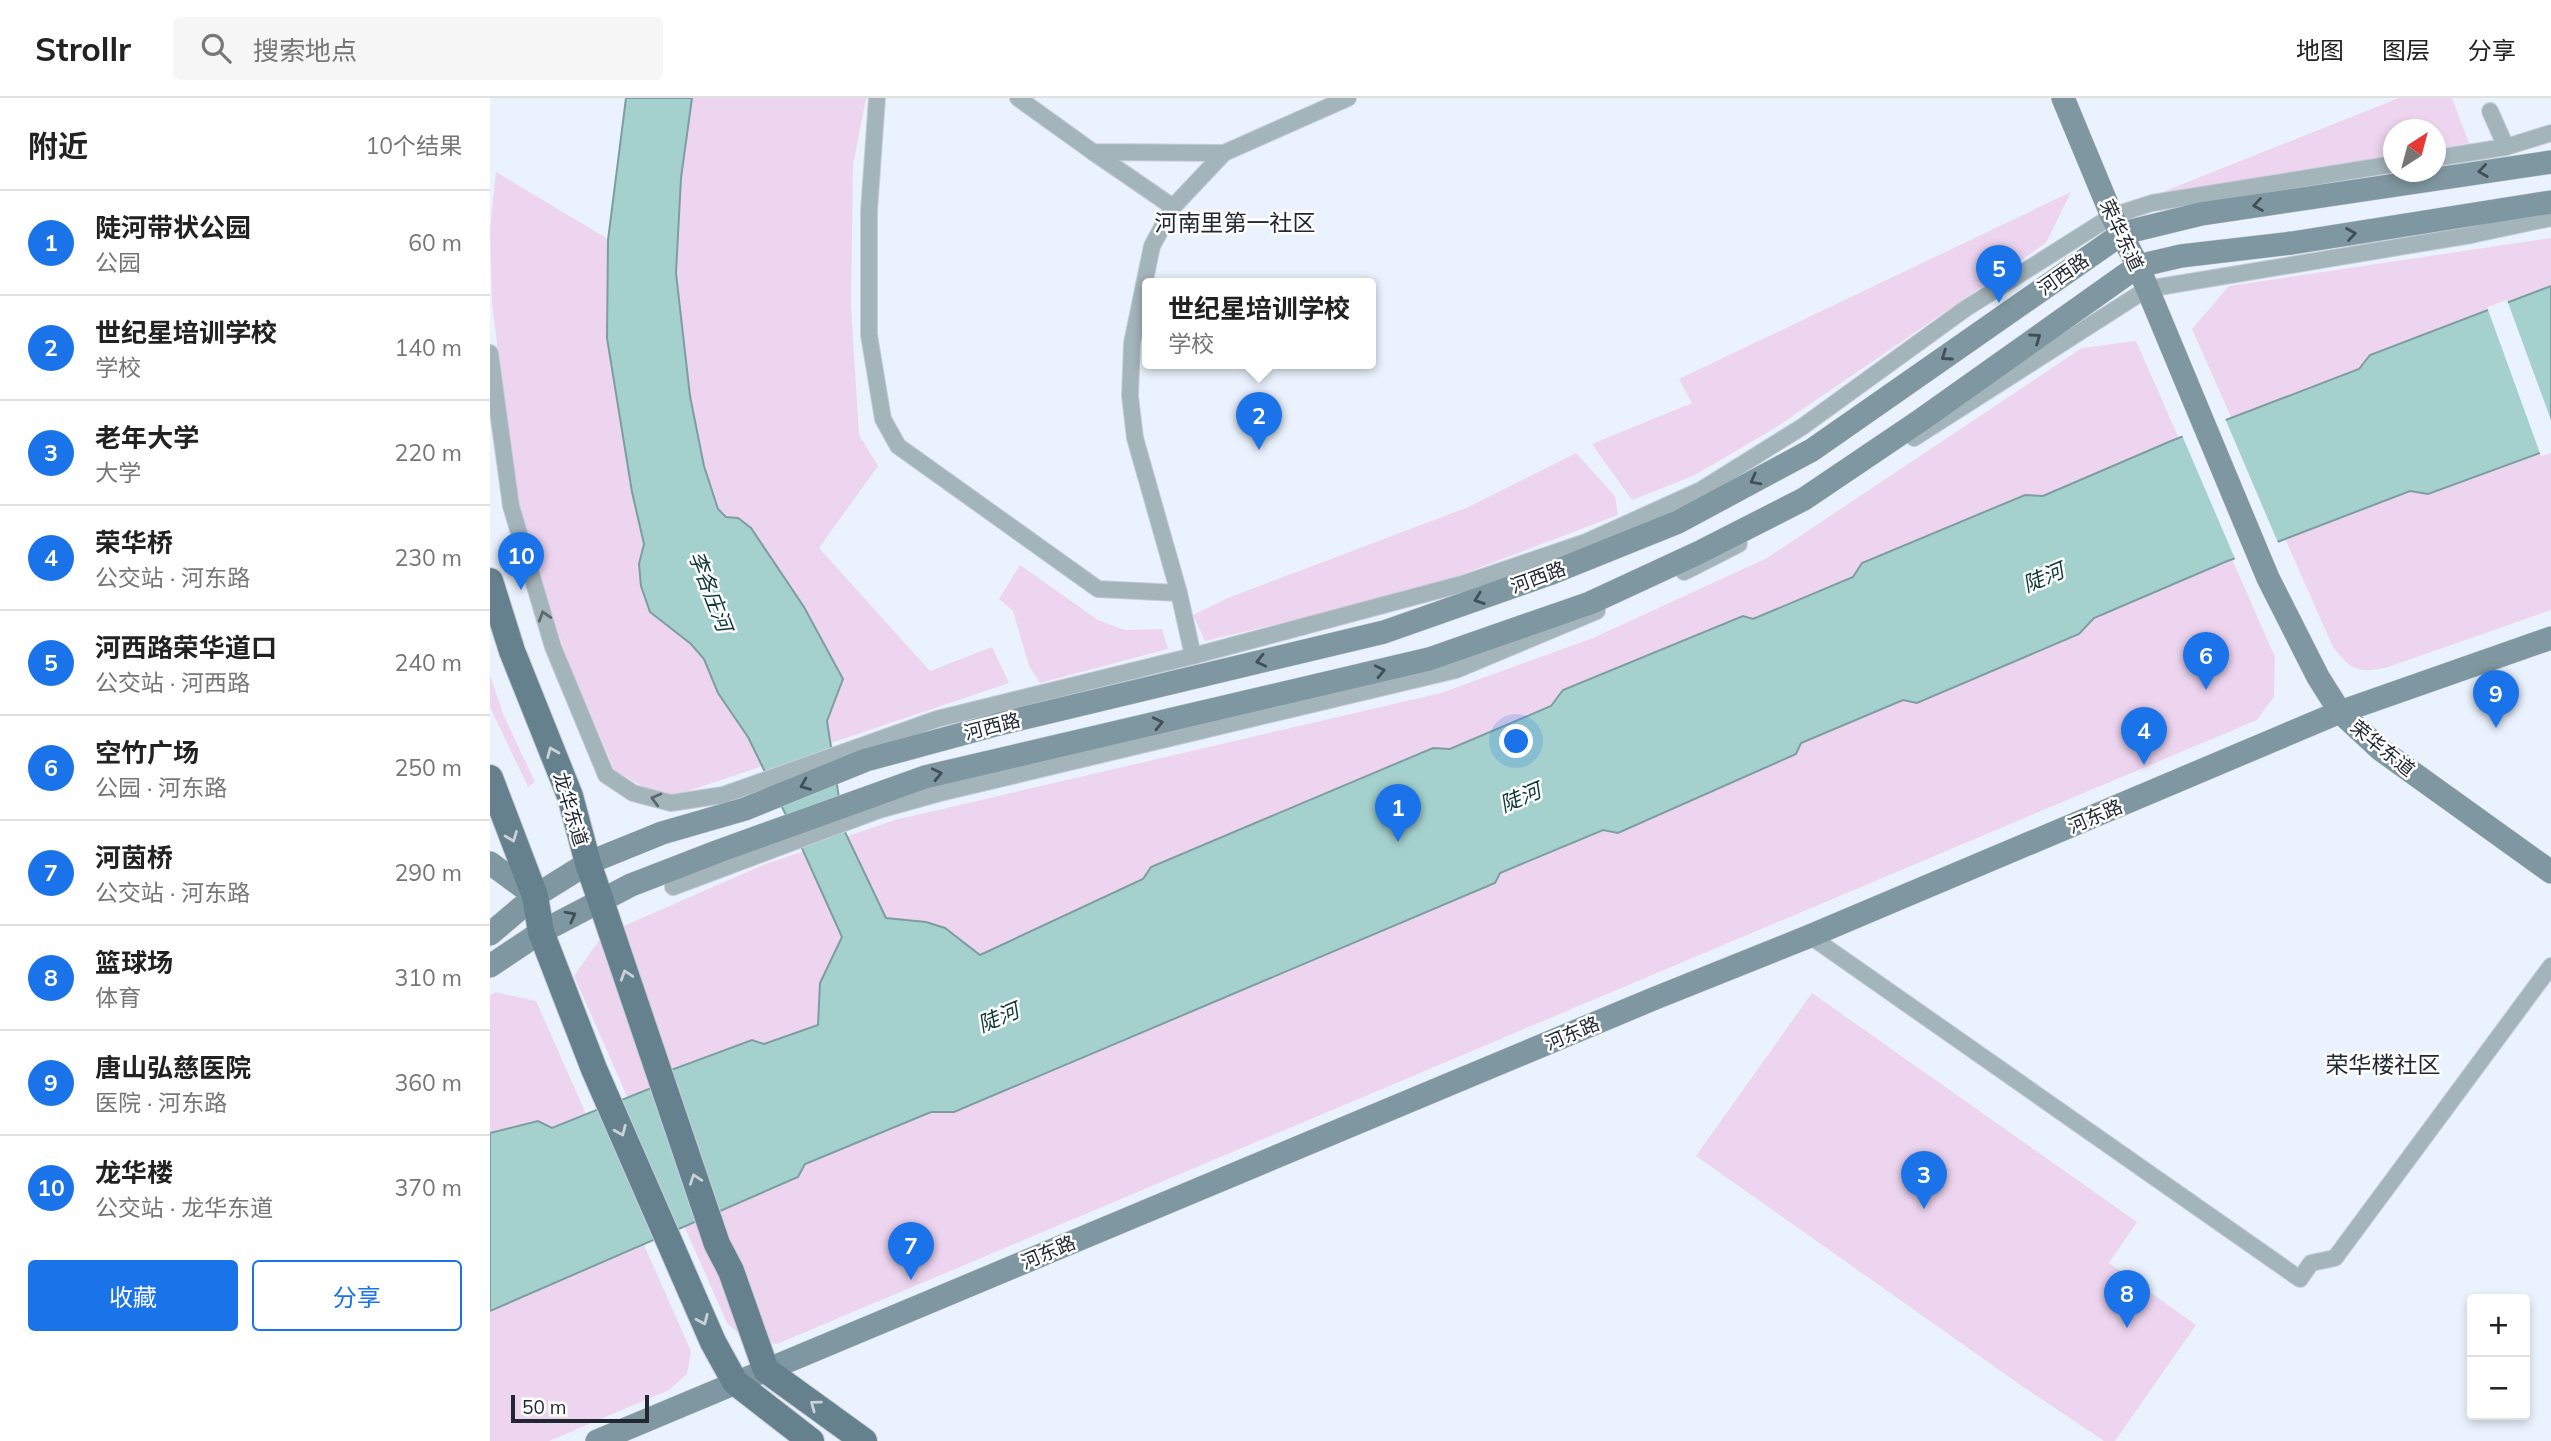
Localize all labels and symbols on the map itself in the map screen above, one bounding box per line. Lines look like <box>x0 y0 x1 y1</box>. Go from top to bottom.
north arrow <box>2383 119 2446 182</box>
one-way arrow <box>2477 163 2489 178</box>
street label: 荣华东道 <box>2095 195 2149 275</box>
one-way arrow <box>2253 197 2264 212</box>
district label: 河南里第一社区 <box>1155 208 1316 237</box>
one-way arrow <box>2345 227 2357 242</box>
pin: 5 <box>1976 245 2022 303</box>
street label: 河西路 <box>2033 248 2093 300</box>
one-way arrow <box>2028 334 2041 346</box>
one-way arrow <box>1941 348 1954 360</box>
pin: 2 <box>1236 392 1282 450</box>
one-way arrow <box>1750 472 1763 485</box>
pin: 10 <box>498 532 544 590</box>
water label: 李各庄河 <box>684 547 740 639</box>
water label: 陡河 <box>2019 555 2071 597</box>
street label: 河西路 <box>1507 556 1569 598</box>
one-way arrow <box>1474 590 1486 604</box>
one-way arrow <box>537 610 552 622</box>
pin: 6 <box>2183 632 2229 690</box>
one-way arrow <box>1255 653 1267 667</box>
one-way arrow <box>1373 664 1385 679</box>
pin: 9 <box>2473 670 2519 728</box>
street label: 河西路 <box>961 707 1023 745</box>
pin: 4 <box>2121 707 2167 765</box>
street label: 荣华东道 <box>2346 715 2420 781</box>
one-way arrow <box>1152 717 1164 732</box>
your location <box>1499 724 1533 758</box>
one-way arrow <box>547 746 561 758</box>
one-way arrow <box>930 768 942 783</box>
street label: 龙华东道 <box>548 769 594 849</box>
water label: 陡河 <box>1496 775 1548 817</box>
one-way arrow <box>800 776 812 790</box>
pin: 1 <box>1375 784 1421 842</box>
one-way arrow <box>651 793 663 807</box>
street label: 河东路 <box>2064 794 2126 838</box>
one-way arrow <box>504 830 518 842</box>
one-way arrow <box>564 911 576 924</box>
one-way arrow <box>619 970 634 982</box>
water label: 陡河 <box>974 995 1026 1037</box>
street label: 河东路 <box>1541 1011 1603 1055</box>
district label: 荣华楼社区 <box>2326 1050 2441 1079</box>
one-way arrow <box>613 1124 627 1137</box>
pin: 3 <box>1901 1151 1947 1209</box>
one-way arrow <box>689 1174 703 1186</box>
pin: 7 <box>888 1222 934 1280</box>
street label: 河东路 <box>1017 1230 1079 1274</box>
pin: 8 <box>2104 1270 2150 1328</box>
one-way arrow <box>695 1313 709 1325</box>
scale bar <box>511 1392 649 1424</box>
one-way arrow <box>810 1401 823 1414</box>

